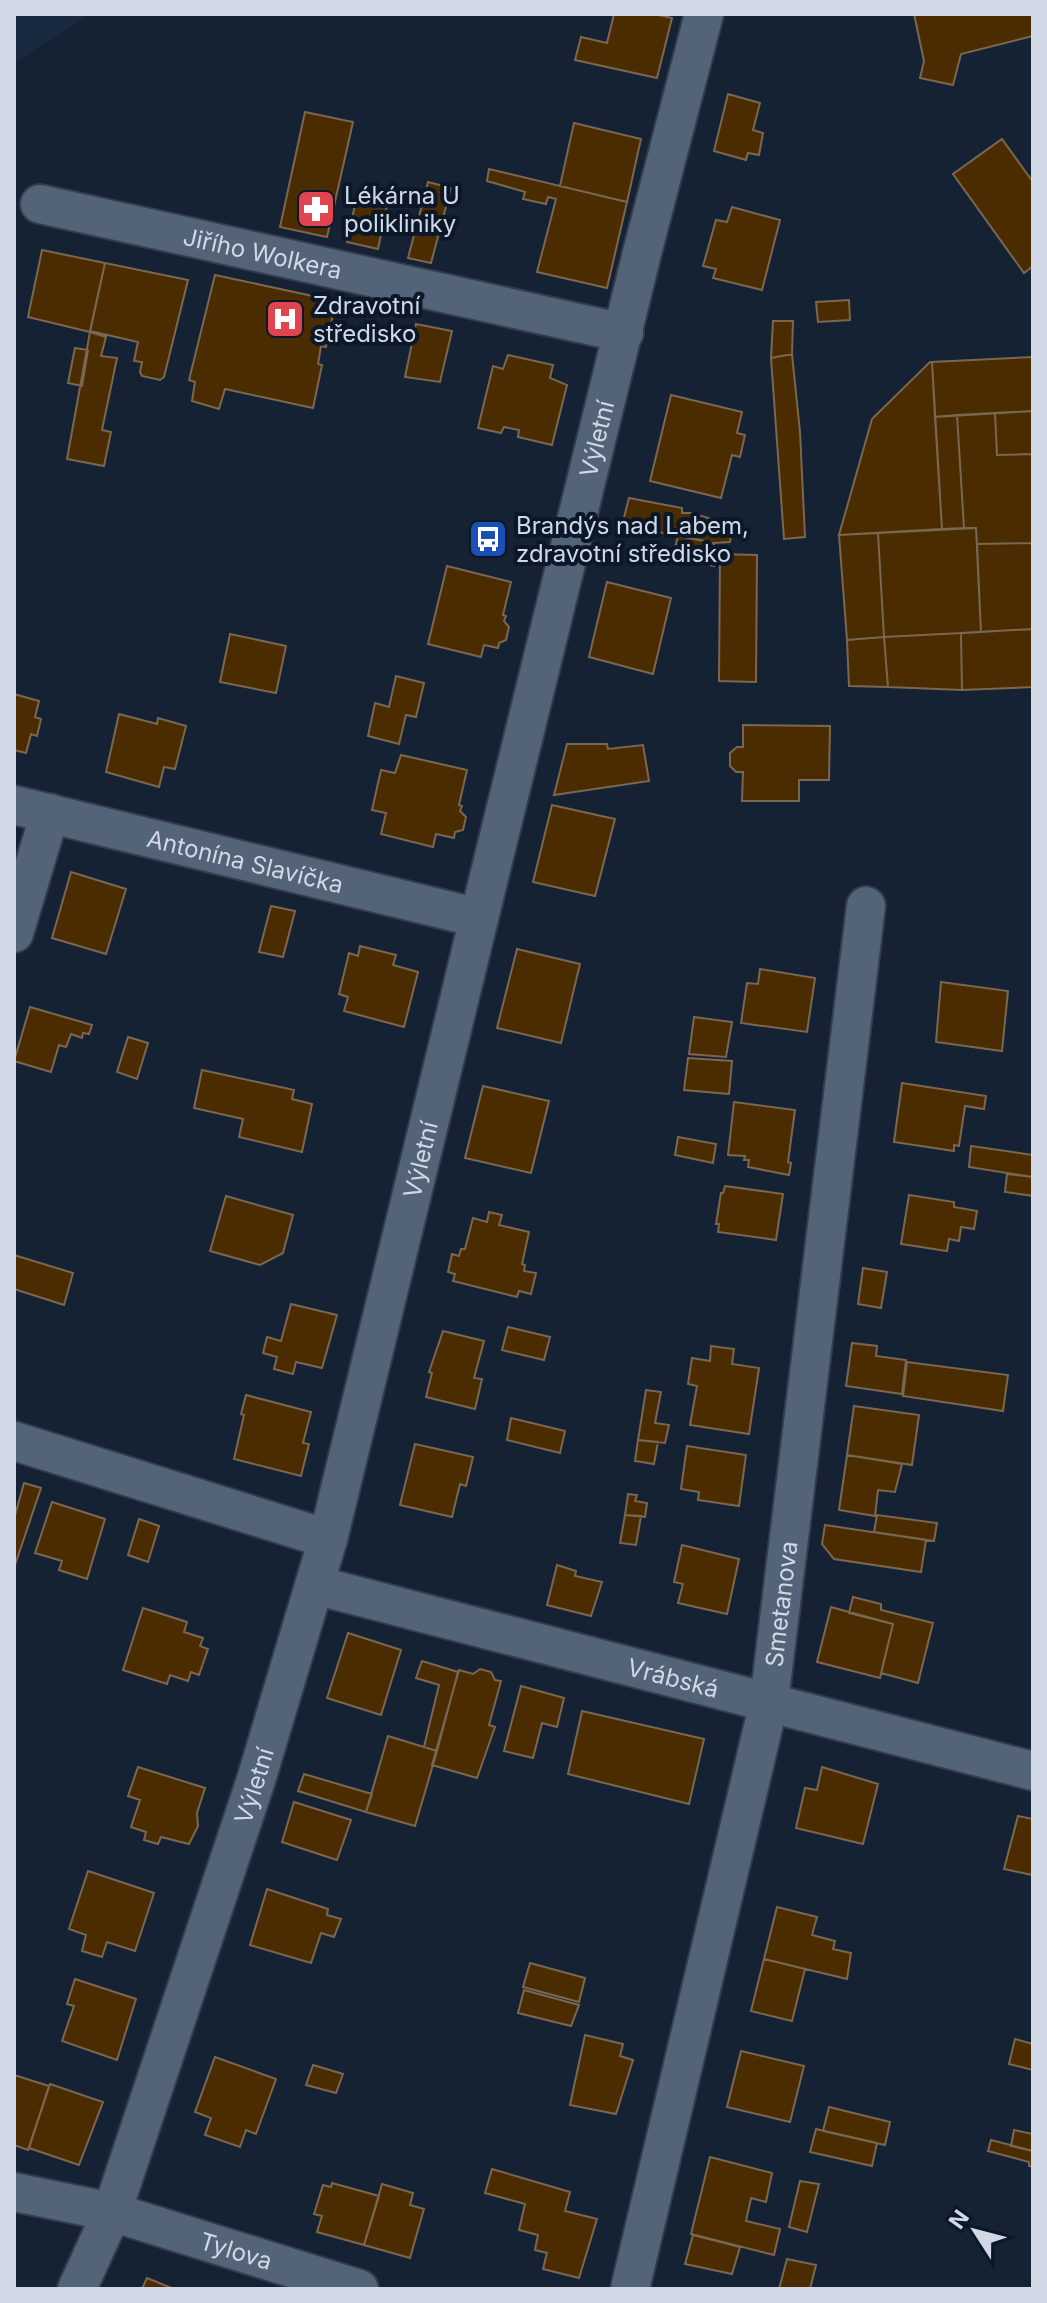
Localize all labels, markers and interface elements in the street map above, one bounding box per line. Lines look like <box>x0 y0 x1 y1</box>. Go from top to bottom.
place label: Lékárna U polikliniky <box>344 181 460 238</box>
pharmacy icon: Lékárna U polikliniky <box>295 188 337 230</box>
street label: Jiřího Wolkera <box>180 222 345 285</box>
place label: Zdravotní středisko <box>313 291 420 348</box>
hospital icon: Zdravotní středisko <box>264 298 306 340</box>
street label: Výletní <box>573 397 620 480</box>
place label: Brandýs nad Labem, zdravotní středisko <box>516 511 749 568</box>
bus stop icon: Brandýs nad Labem, zdravotní středisko <box>467 518 509 560</box>
street label: Antonína Slavíčka <box>144 823 346 899</box>
street label: Výletní <box>397 1118 444 1201</box>
street label: Smetanova <box>759 1539 803 1669</box>
street label: Vrábská <box>624 1652 722 1704</box>
street label: Výletní <box>228 1744 279 1827</box>
north arrow <box>935 2191 1015 2271</box>
text: N <box>943 2205 974 2234</box>
street label: Tylova <box>196 2226 276 2276</box>

